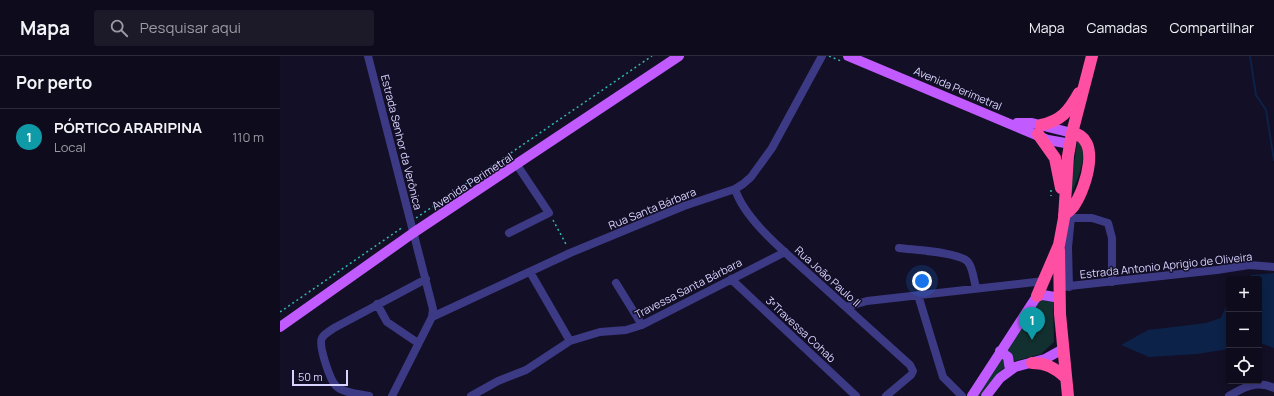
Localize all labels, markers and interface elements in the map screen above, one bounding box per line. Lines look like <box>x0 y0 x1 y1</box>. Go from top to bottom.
search box <box>94 10 374 46</box>
text: Mapa <box>20 15 70 41</box>
icon: search <box>108 17 130 39</box>
text: Pesquisar aqui <box>140 17 241 38</box>
text: Mapa <box>1029 18 1065 37</box>
text: Camadas <box>1087 18 1147 37</box>
text: Compartilhar <box>1169 18 1254 37</box>
street label: Avenida Perimetral <box>912 63 1004 113</box>
text: Por perto <box>16 71 92 94</box>
street label: Estrada Senhor da Verônica <box>378 73 426 211</box>
text: PÓRTICO ARARIPINA <box>54 117 202 138</box>
text: 1 <box>26 128 32 146</box>
text: 110 m <box>232 128 264 146</box>
text: Local <box>54 138 86 156</box>
street label: Avenida Perimetral <box>428 149 516 213</box>
street label: Rua Santa Bárbara <box>606 184 698 232</box>
street label: Rua João Paulo II <box>792 242 864 310</box>
street label: Estrada Antonio Aprigio de Oliveira <box>1079 248 1253 282</box>
street label: Travessa Santa Bárbara <box>632 254 744 322</box>
your location <box>912 271 932 291</box>
map controls <box>1226 276 1262 384</box>
button: + <box>1226 276 1262 312</box>
street label: 3ªTravessa Cohab <box>763 293 840 366</box>
pin: 1 <box>1019 307 1045 340</box>
button: − <box>1226 312 1262 348</box>
button: locate <box>1226 348 1262 384</box>
scale bar <box>292 368 348 387</box>
text: 50 m <box>298 369 323 384</box>

